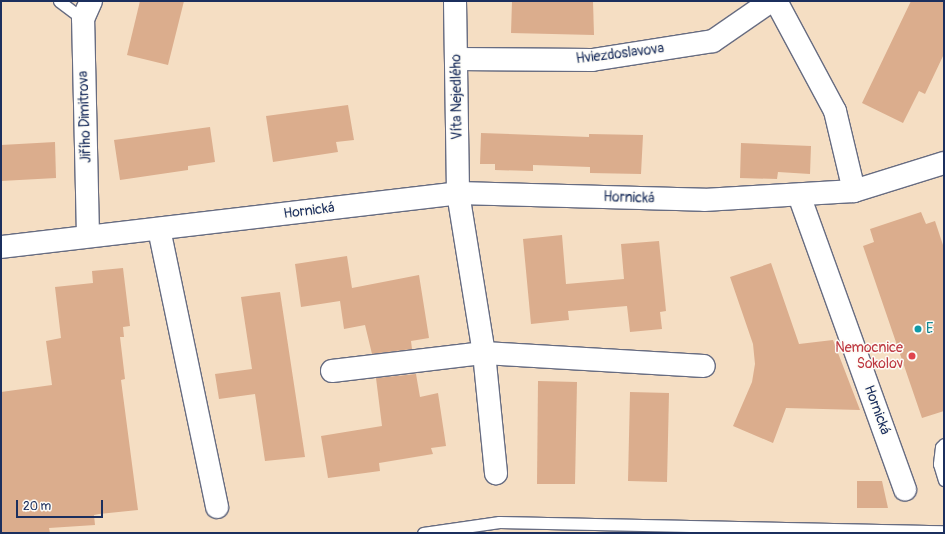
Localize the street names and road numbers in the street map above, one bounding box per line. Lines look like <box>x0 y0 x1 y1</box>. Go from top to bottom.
street label: Hviezdoslavova <box>575 40 665 68</box>
street label: Víta Nejedlého <box>448 54 466 140</box>
street label: Jiřího Dimitrova <box>75 71 95 163</box>
street label: Hornická <box>603 189 655 207</box>
street label: Hornická <box>283 200 335 222</box>
street label: Hornická <box>860 383 894 437</box>

